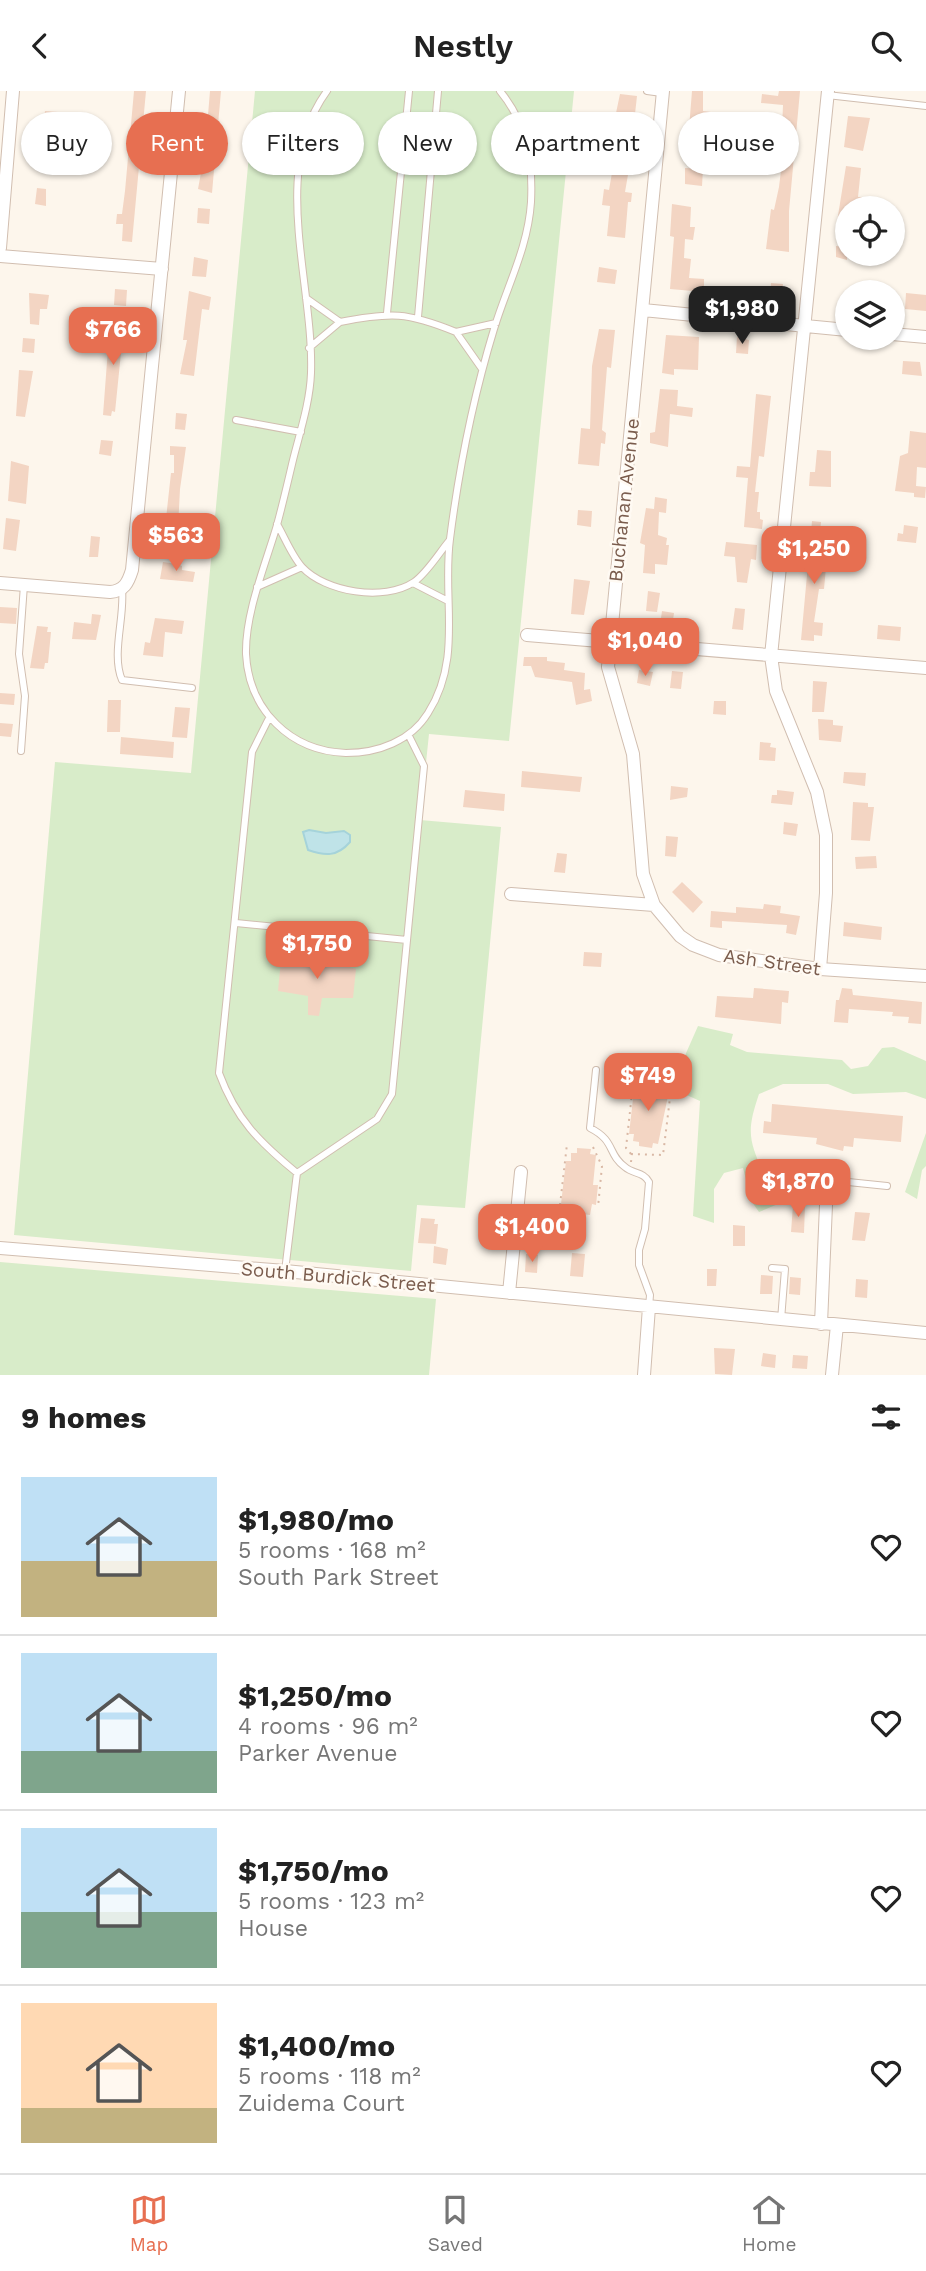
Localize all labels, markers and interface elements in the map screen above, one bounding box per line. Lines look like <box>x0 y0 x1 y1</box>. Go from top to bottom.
icon: back <box>21 27 59 65</box>
text: Nestly <box>413 27 513 65</box>
icon: search <box>867 27 905 65</box>
chip: Buy <box>21 112 112 175</box>
chip: Rent <box>126 112 228 175</box>
chip: Filters <box>242 112 364 175</box>
chip: New <box>378 112 477 175</box>
chip: Apartment <box>491 112 664 175</box>
chip: House <box>678 112 799 175</box>
map controls <box>835 196 905 350</box>
button: locate <box>835 196 905 266</box>
button: layers <box>835 280 905 350</box>
pin: $1,980 <box>685 287 799 346</box>
text: $1,980 <box>705 295 779 322</box>
pin: $766 <box>72 307 154 367</box>
text: $766 <box>85 316 141 343</box>
street label: Buchanan Avenue <box>604 417 644 583</box>
pin: $563 <box>135 513 217 573</box>
text: $563 <box>148 522 204 549</box>
pin: $1,250 <box>757 526 871 586</box>
text: $1,250 <box>777 535 851 562</box>
pin: $1,040 <box>588 619 702 678</box>
text: $1,040 <box>607 627 683 654</box>
pin: $1,750 <box>260 921 374 981</box>
text: $1,750 <box>282 930 352 957</box>
street label: Ash Street <box>722 944 822 980</box>
pin: $749 <box>607 1053 689 1113</box>
text: $749 <box>620 1062 676 1089</box>
pin: $1,870 <box>741 1159 855 1219</box>
text: $1,870 <box>761 1168 835 1195</box>
pin: $1,400 <box>475 1205 589 1264</box>
text: $1,400 <box>494 1213 570 1240</box>
street label: South Burdick Street <box>240 1257 436 1297</box>
icon: filters <box>867 1398 905 1436</box>
text: 9 homes <box>21 1400 146 1435</box>
text: $1,980/mo <box>238 1502 394 1537</box>
icon: home <box>77 1505 161 1589</box>
icon: heart <box>867 1528 905 1566</box>
text: 5 rooms · 168 m² <box>238 1537 426 1564</box>
text: South Park Street <box>238 1564 439 1591</box>
text: $1,250/mo <box>238 1678 392 1713</box>
icon: home <box>77 1681 161 1765</box>
icon: heart <box>867 1704 905 1742</box>
text: 4 rooms · 96 m² <box>238 1713 418 1740</box>
text: Parker Avenue <box>238 1740 397 1767</box>
text: $1,750/mo <box>238 1853 389 1888</box>
icon: home <box>77 1856 161 1940</box>
icon: heart <box>867 1879 905 1917</box>
text: 5 rooms · 123 m² <box>238 1888 424 1915</box>
text: House <box>238 1915 308 1942</box>
text: $1,400/mo <box>238 2028 395 2063</box>
icon: home <box>77 2031 161 2115</box>
icon: heart <box>867 2054 905 2092</box>
text: 5 rooms · 118 m² <box>238 2063 421 2090</box>
text: Zuidema Court <box>238 2090 404 2117</box>
tab: Map <box>130 2191 168 2256</box>
tab: Saved <box>428 2191 483 2256</box>
tab: Home <box>742 2191 796 2256</box>

